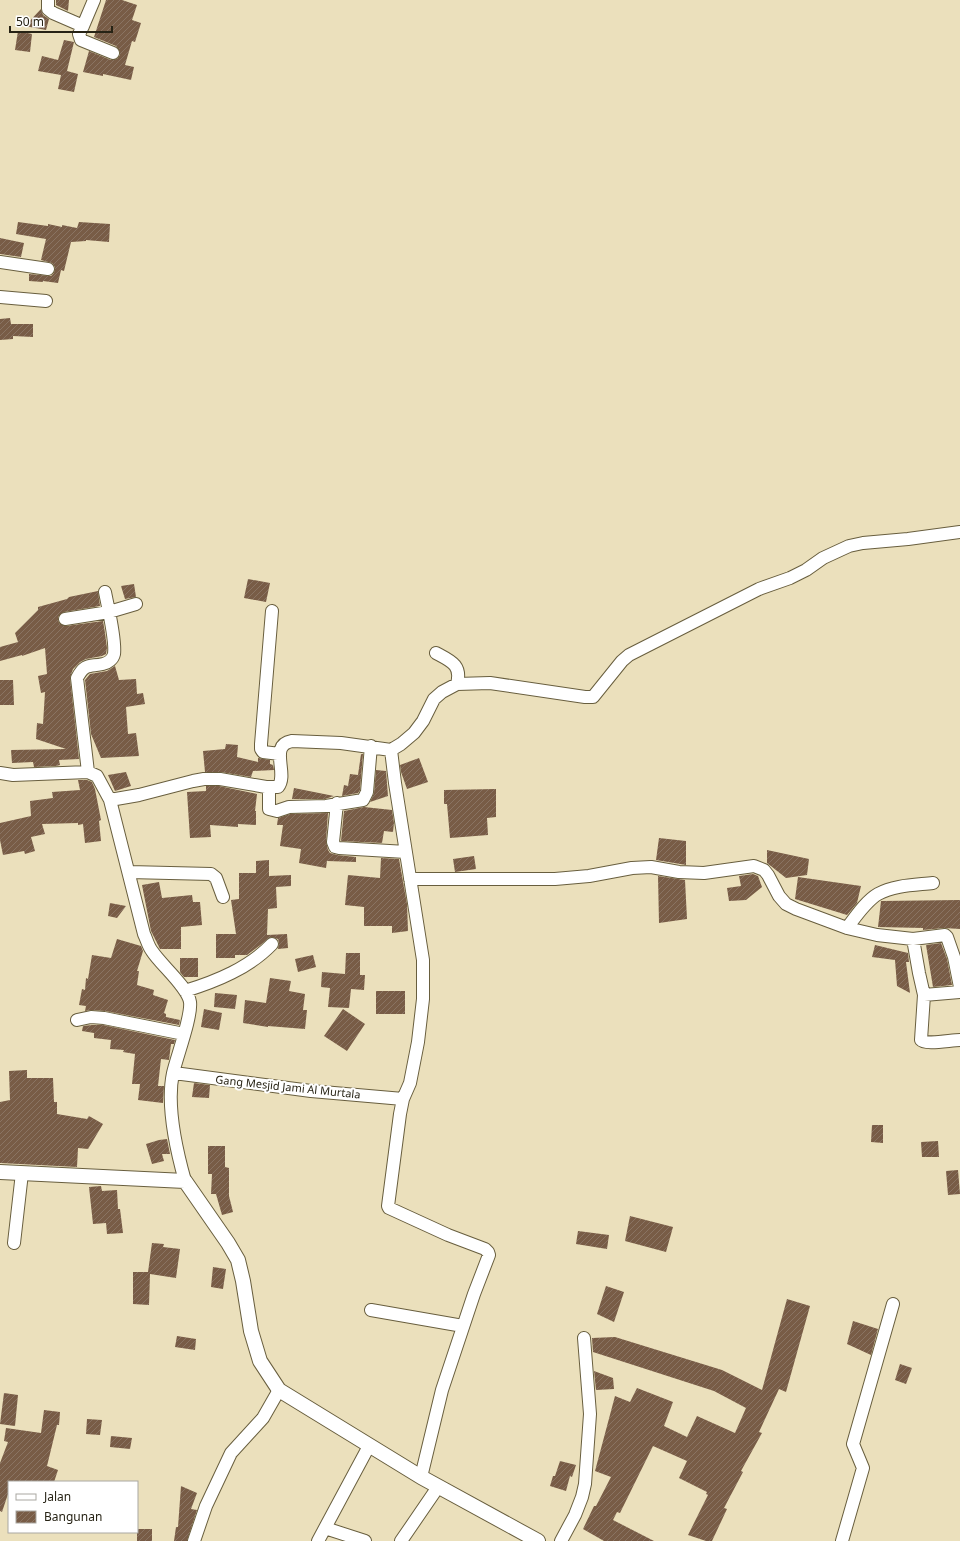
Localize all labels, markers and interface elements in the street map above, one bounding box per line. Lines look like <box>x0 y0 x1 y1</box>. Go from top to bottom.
scale bar <box>10 8 112 34</box>
text: 50 m <box>16 13 44 30</box>
street label: Gang Mesjid Jami Al Murtala <box>215 1071 361 1102</box>
legend <box>8 1481 138 1533</box>
text: Jalan <box>43 1488 71 1505</box>
text: Bangunan <box>44 1508 102 1525</box>

